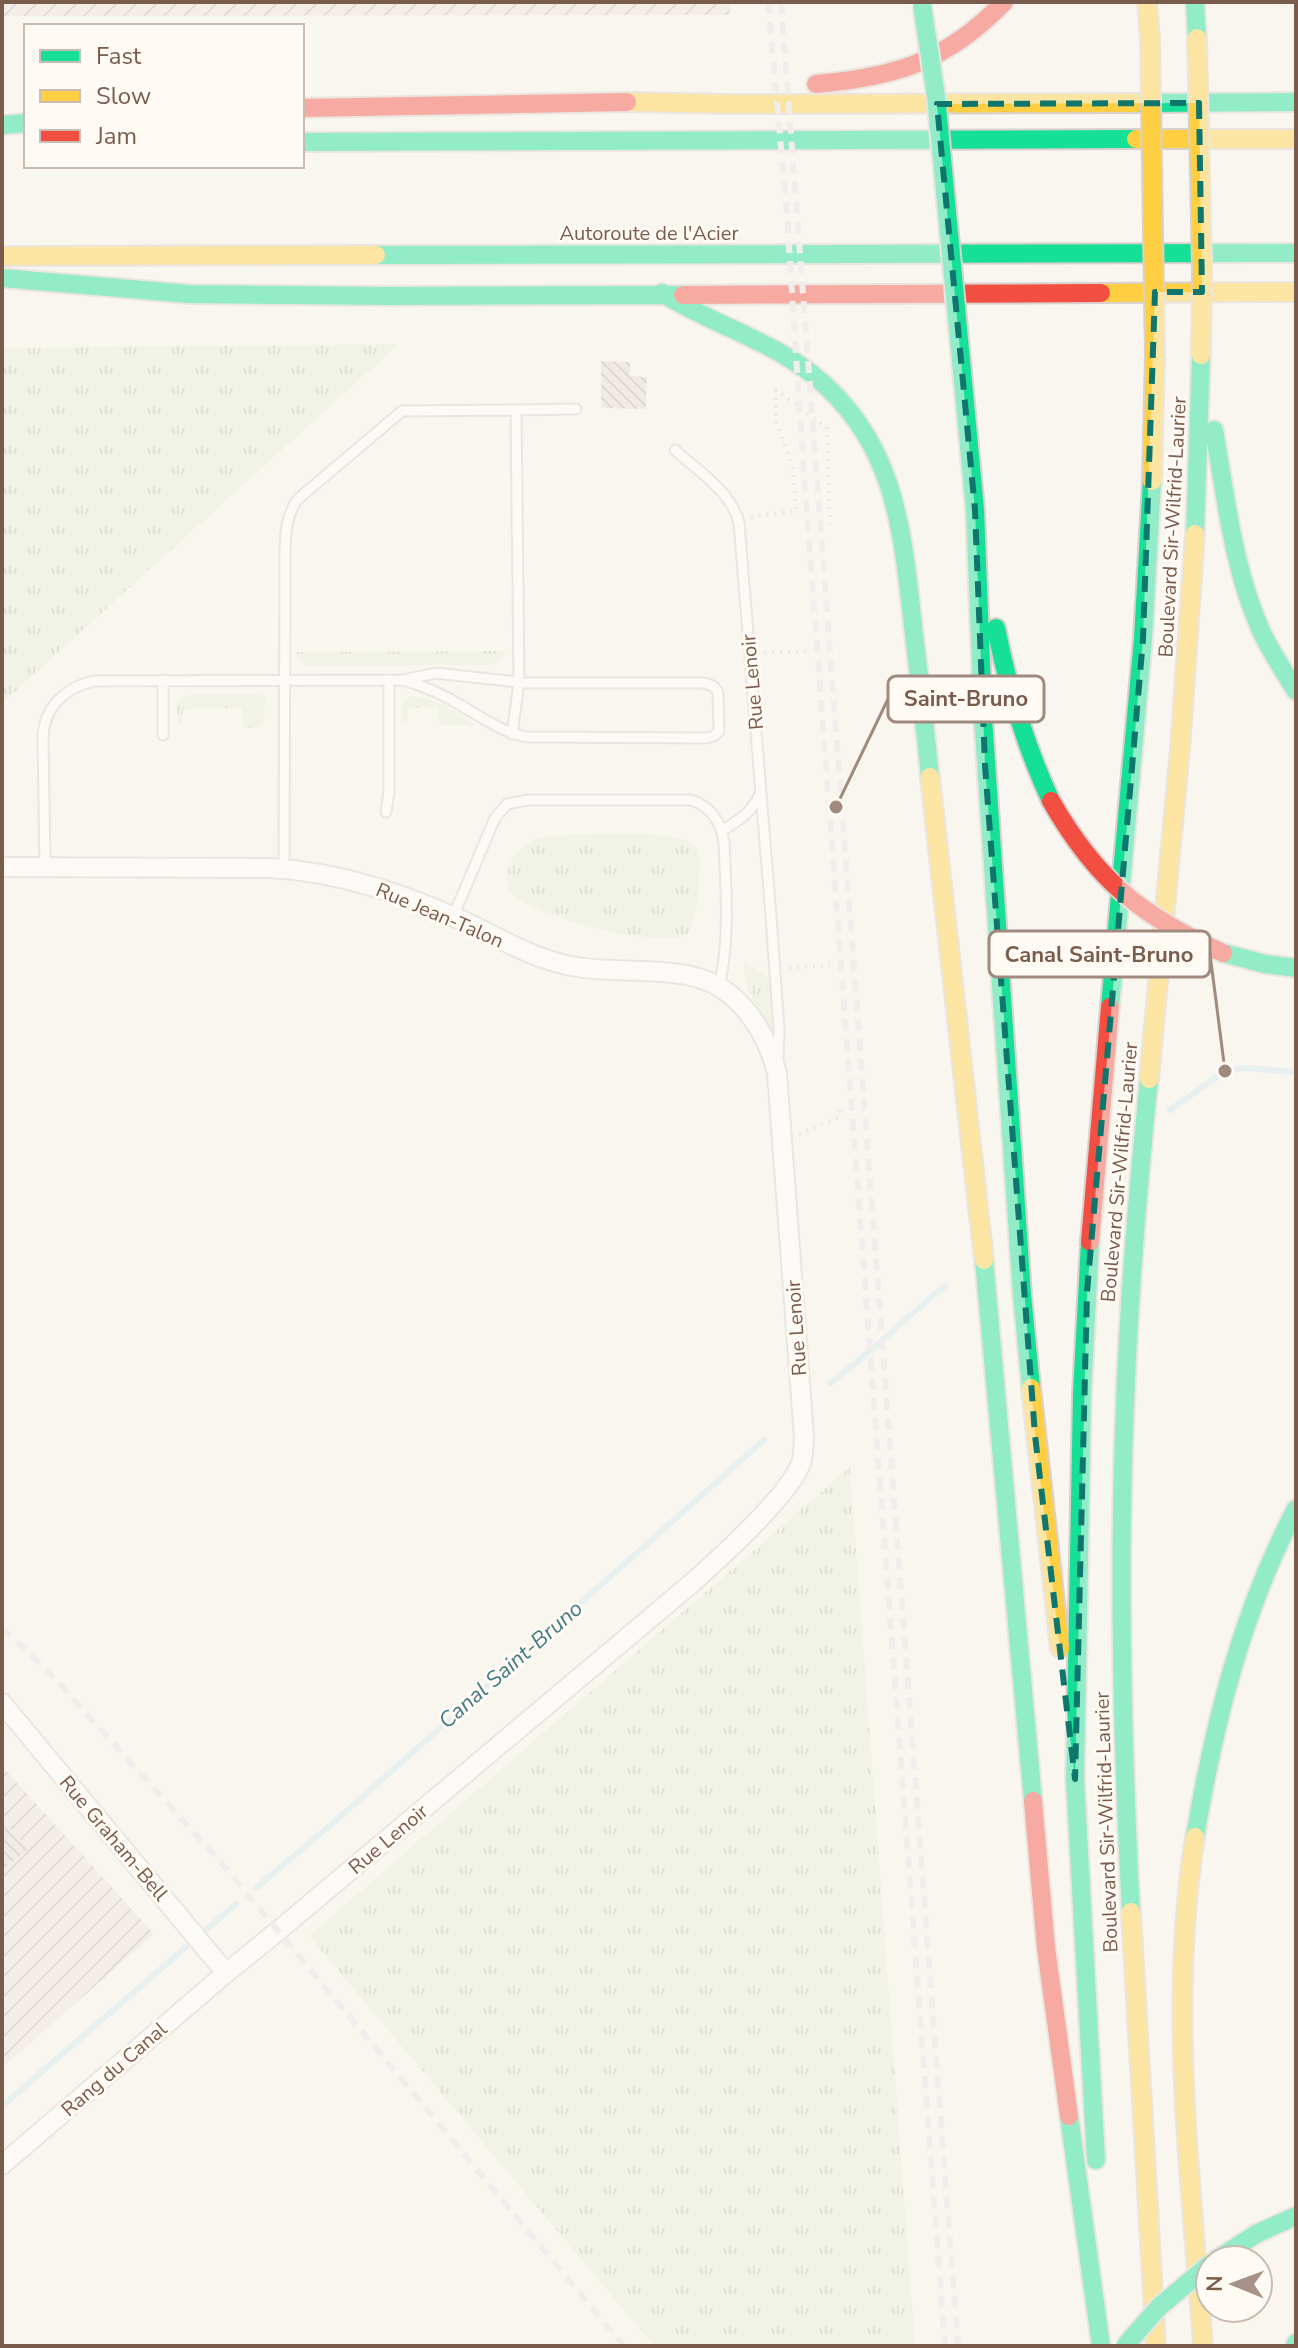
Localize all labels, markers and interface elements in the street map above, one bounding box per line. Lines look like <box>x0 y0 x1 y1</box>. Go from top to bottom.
legend <box>24 24 304 168</box>
text: Fast <box>96 40 142 72</box>
text: Slow <box>96 80 151 112</box>
text: Jam <box>95 120 137 152</box>
street label: Autoroute de l'Acier <box>559 220 739 247</box>
street label: Boulevard Sir-Wilfrid-Laurier <box>1152 396 1193 658</box>
street label: Rue Lenoir <box>735 633 770 731</box>
callout: Saint-Bruno <box>888 676 1044 722</box>
text: Saint-Bruno <box>904 684 1028 714</box>
street label: Rue Jean-Talon <box>372 876 508 955</box>
callout: Canal Saint-Bruno <box>989 931 1210 977</box>
text: Canal Saint-Bruno <box>1005 940 1193 970</box>
street label: Boulevard Sir-Wilfrid-Laurier <box>1095 1041 1144 1303</box>
street label: Rue Lenoir <box>780 1279 813 1377</box>
water label: Canal Saint-Bruno <box>432 1594 589 1736</box>
street label: Boulevard Sir-Wilfrid-Laurier <box>1088 1691 1125 1953</box>
street label: Rue Graham-Bell <box>53 1770 174 1907</box>
street label: Rue Lenoir <box>343 1798 434 1881</box>
street label: Rang du Canal <box>56 2016 173 2123</box>
north arrow <box>1194 2244 1274 2324</box>
text: N <box>1200 2275 1230 2292</box>

